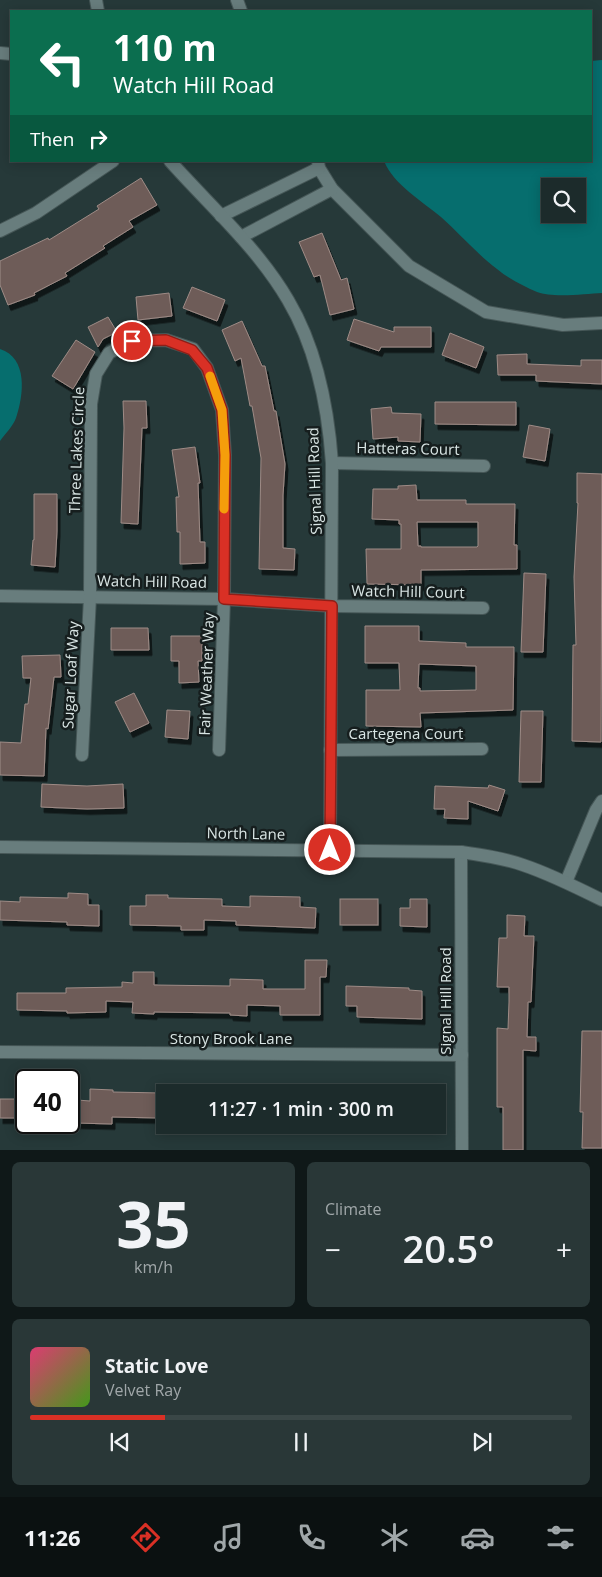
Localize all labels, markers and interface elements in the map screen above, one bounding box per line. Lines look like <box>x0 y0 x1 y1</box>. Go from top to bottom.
text: 110 m <box>113 24 217 71</box>
icon: left <box>30 30 95 95</box>
text: Watch Hill Road <box>113 69 274 99</box>
icon: right <box>84 125 112 153</box>
text: Then <box>30 126 74 152</box>
map controls <box>541 178 586 223</box>
button: search <box>541 178 586 223</box>
pin <box>111 320 153 362</box>
icon: arrive <box>118 327 146 355</box>
street label: Three Lakes Circle <box>64 386 88 514</box>
street label: Signal Hill Road <box>302 427 326 535</box>
street label: Hatteras Court <box>356 437 460 459</box>
street label: Watch Hill Road <box>97 570 207 592</box>
street label: Watch Hill Court <box>351 580 465 602</box>
street label: Fair Weather Way <box>194 612 218 736</box>
street label: Sugar Loaf Way <box>57 620 83 729</box>
street label: Cartegena Court <box>349 723 463 743</box>
street label: North Lane <box>206 822 286 844</box>
position arrow <box>303 823 355 875</box>
street label: Signal Hill Road <box>435 947 455 1055</box>
street label: Stony Brook Lane <box>170 1028 292 1048</box>
speed limit sign: 40 <box>15 1069 80 1134</box>
text: 11:27 · 1 min · 300 m <box>208 1096 394 1122</box>
text: 35 <box>116 1179 191 1267</box>
text: Climate <box>325 1198 382 1220</box>
text: 20.5° <box>403 1222 494 1274</box>
text: − <box>325 1230 341 1268</box>
text: + <box>556 1230 572 1268</box>
text: km/h <box>134 1256 173 1278</box>
text: Static Love <box>105 1353 208 1379</box>
text: Velvet Ray <box>105 1379 181 1401</box>
icon: previous <box>106 1428 134 1456</box>
icon: pause <box>287 1428 315 1456</box>
icon: next <box>468 1428 496 1456</box>
icon: directions <box>128 1520 163 1555</box>
icon: music <box>211 1520 246 1555</box>
icon: phone <box>294 1520 329 1555</box>
icon: climate <box>377 1520 412 1555</box>
icon: car <box>460 1520 495 1555</box>
icon: filters <box>543 1520 578 1555</box>
text: 11:26 <box>24 1522 81 1552</box>

